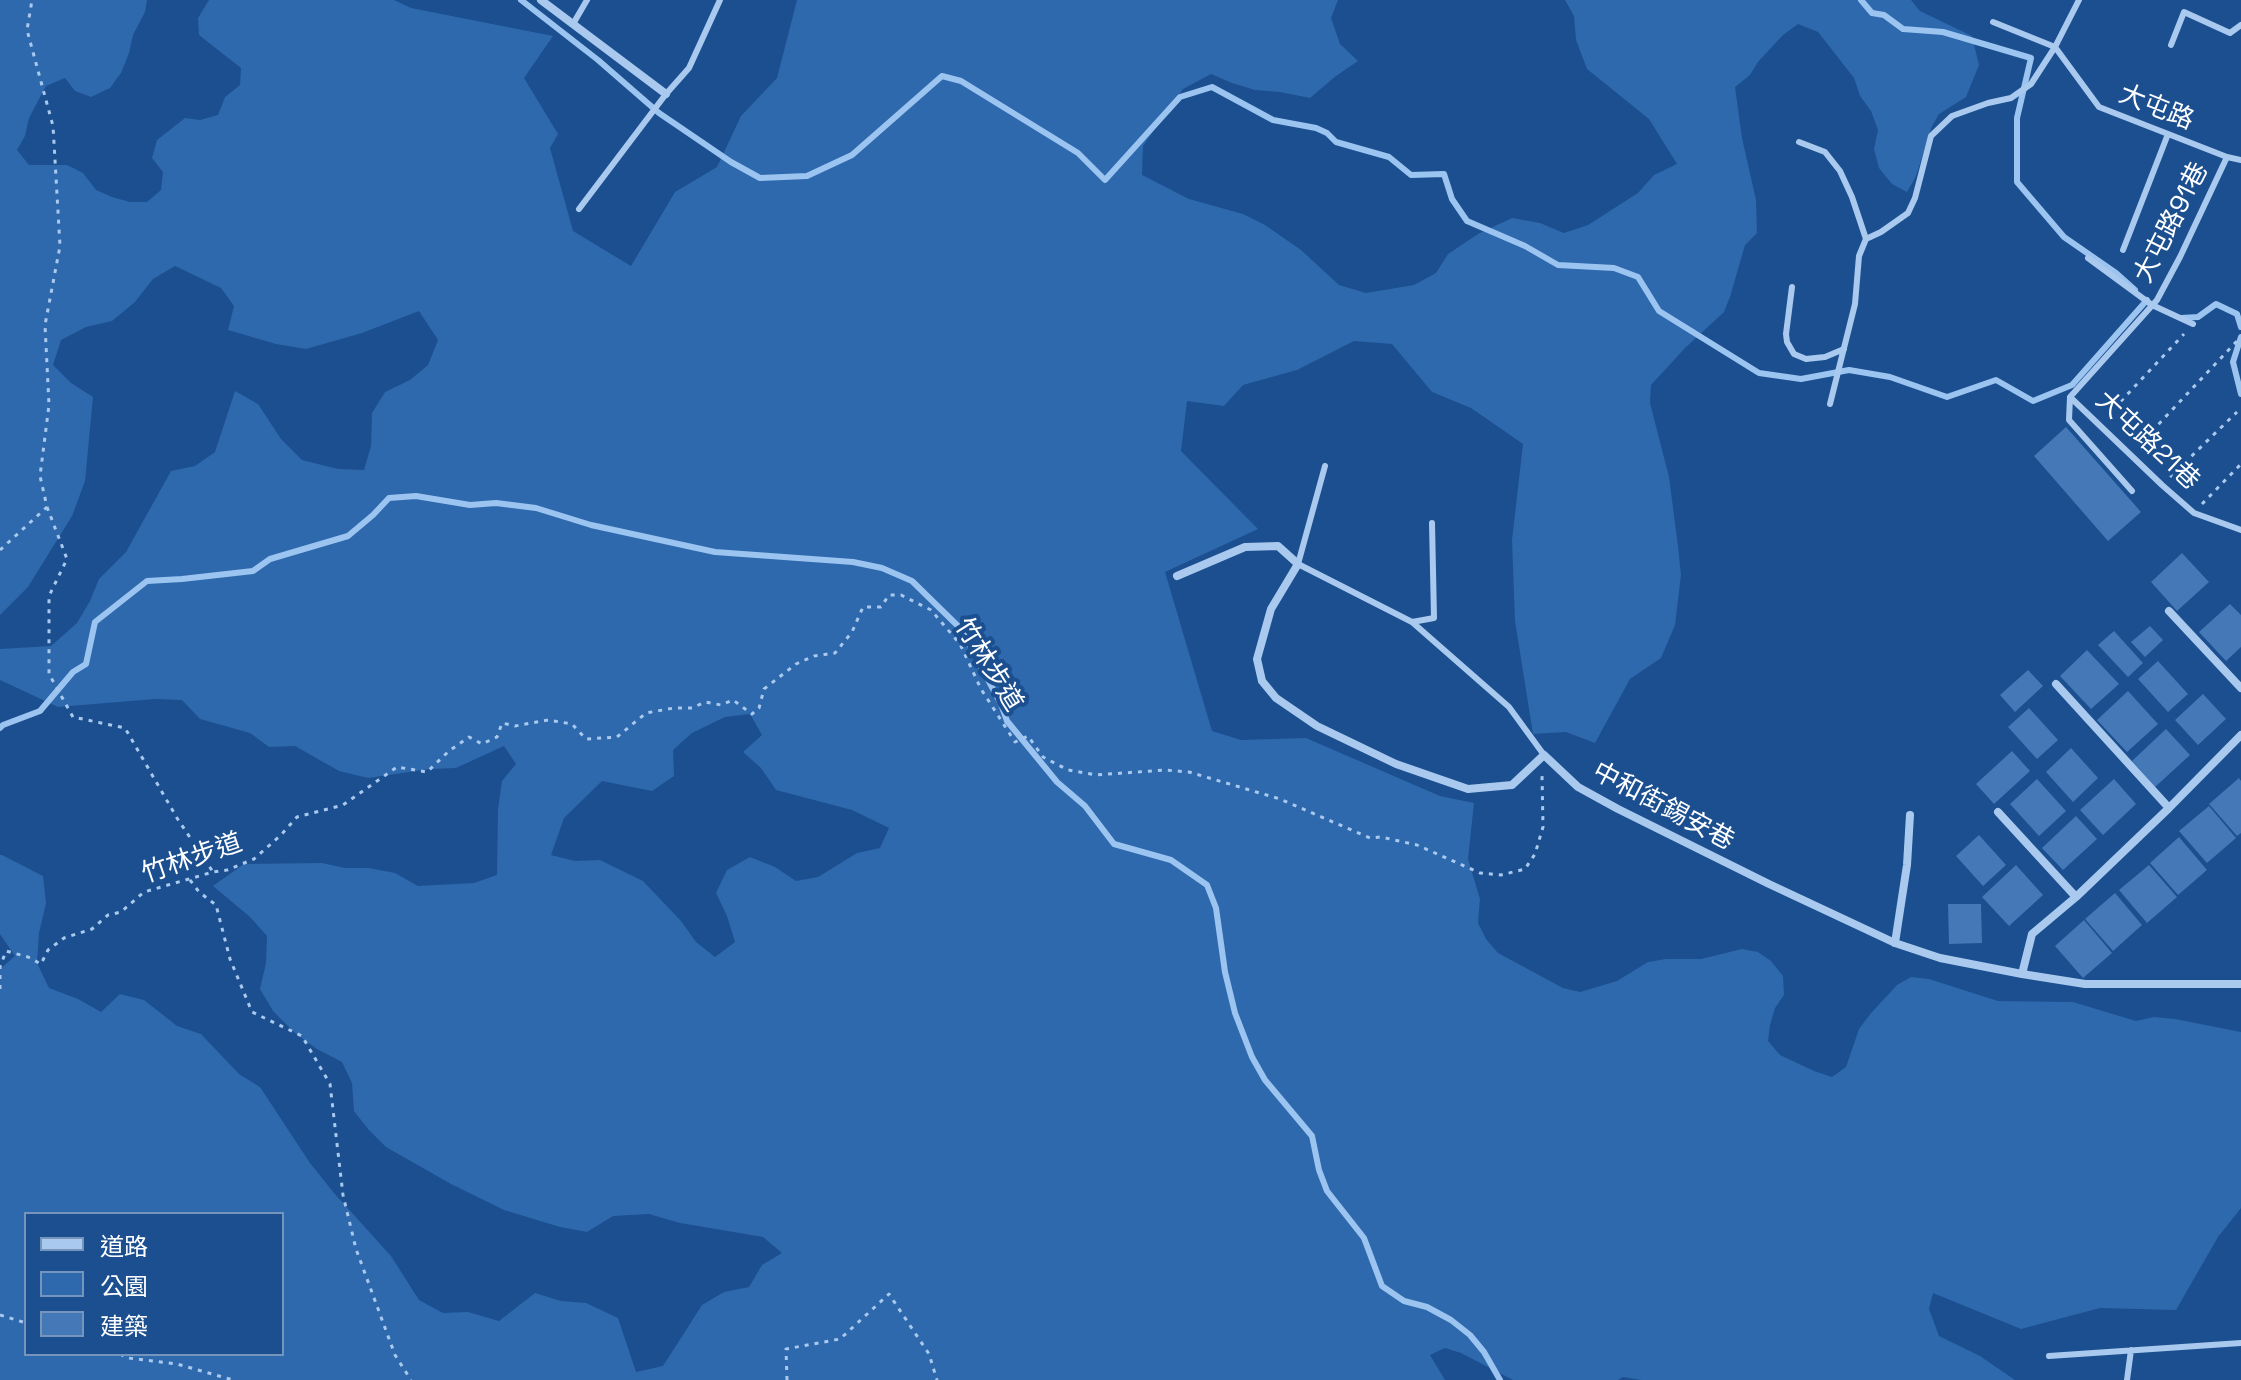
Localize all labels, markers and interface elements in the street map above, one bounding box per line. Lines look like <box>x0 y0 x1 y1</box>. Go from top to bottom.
street label: 大屯路 <box>2114 79 2198 137</box>
street label: 大屯路91巷 <box>2128 158 2216 288</box>
street label: 大屯路21巷 <box>2089 385 2205 497</box>
street label: 竹林步道 <box>947 613 1029 717</box>
street label: 中和街錫安巷 <box>1587 757 1739 857</box>
street label: 竹林步道 <box>138 827 246 891</box>
legend <box>24 1212 284 1356</box>
text: 道路 <box>100 1231 148 1262</box>
text: 公園 <box>100 1271 148 1302</box>
text: 建築 <box>100 1311 148 1342</box>

